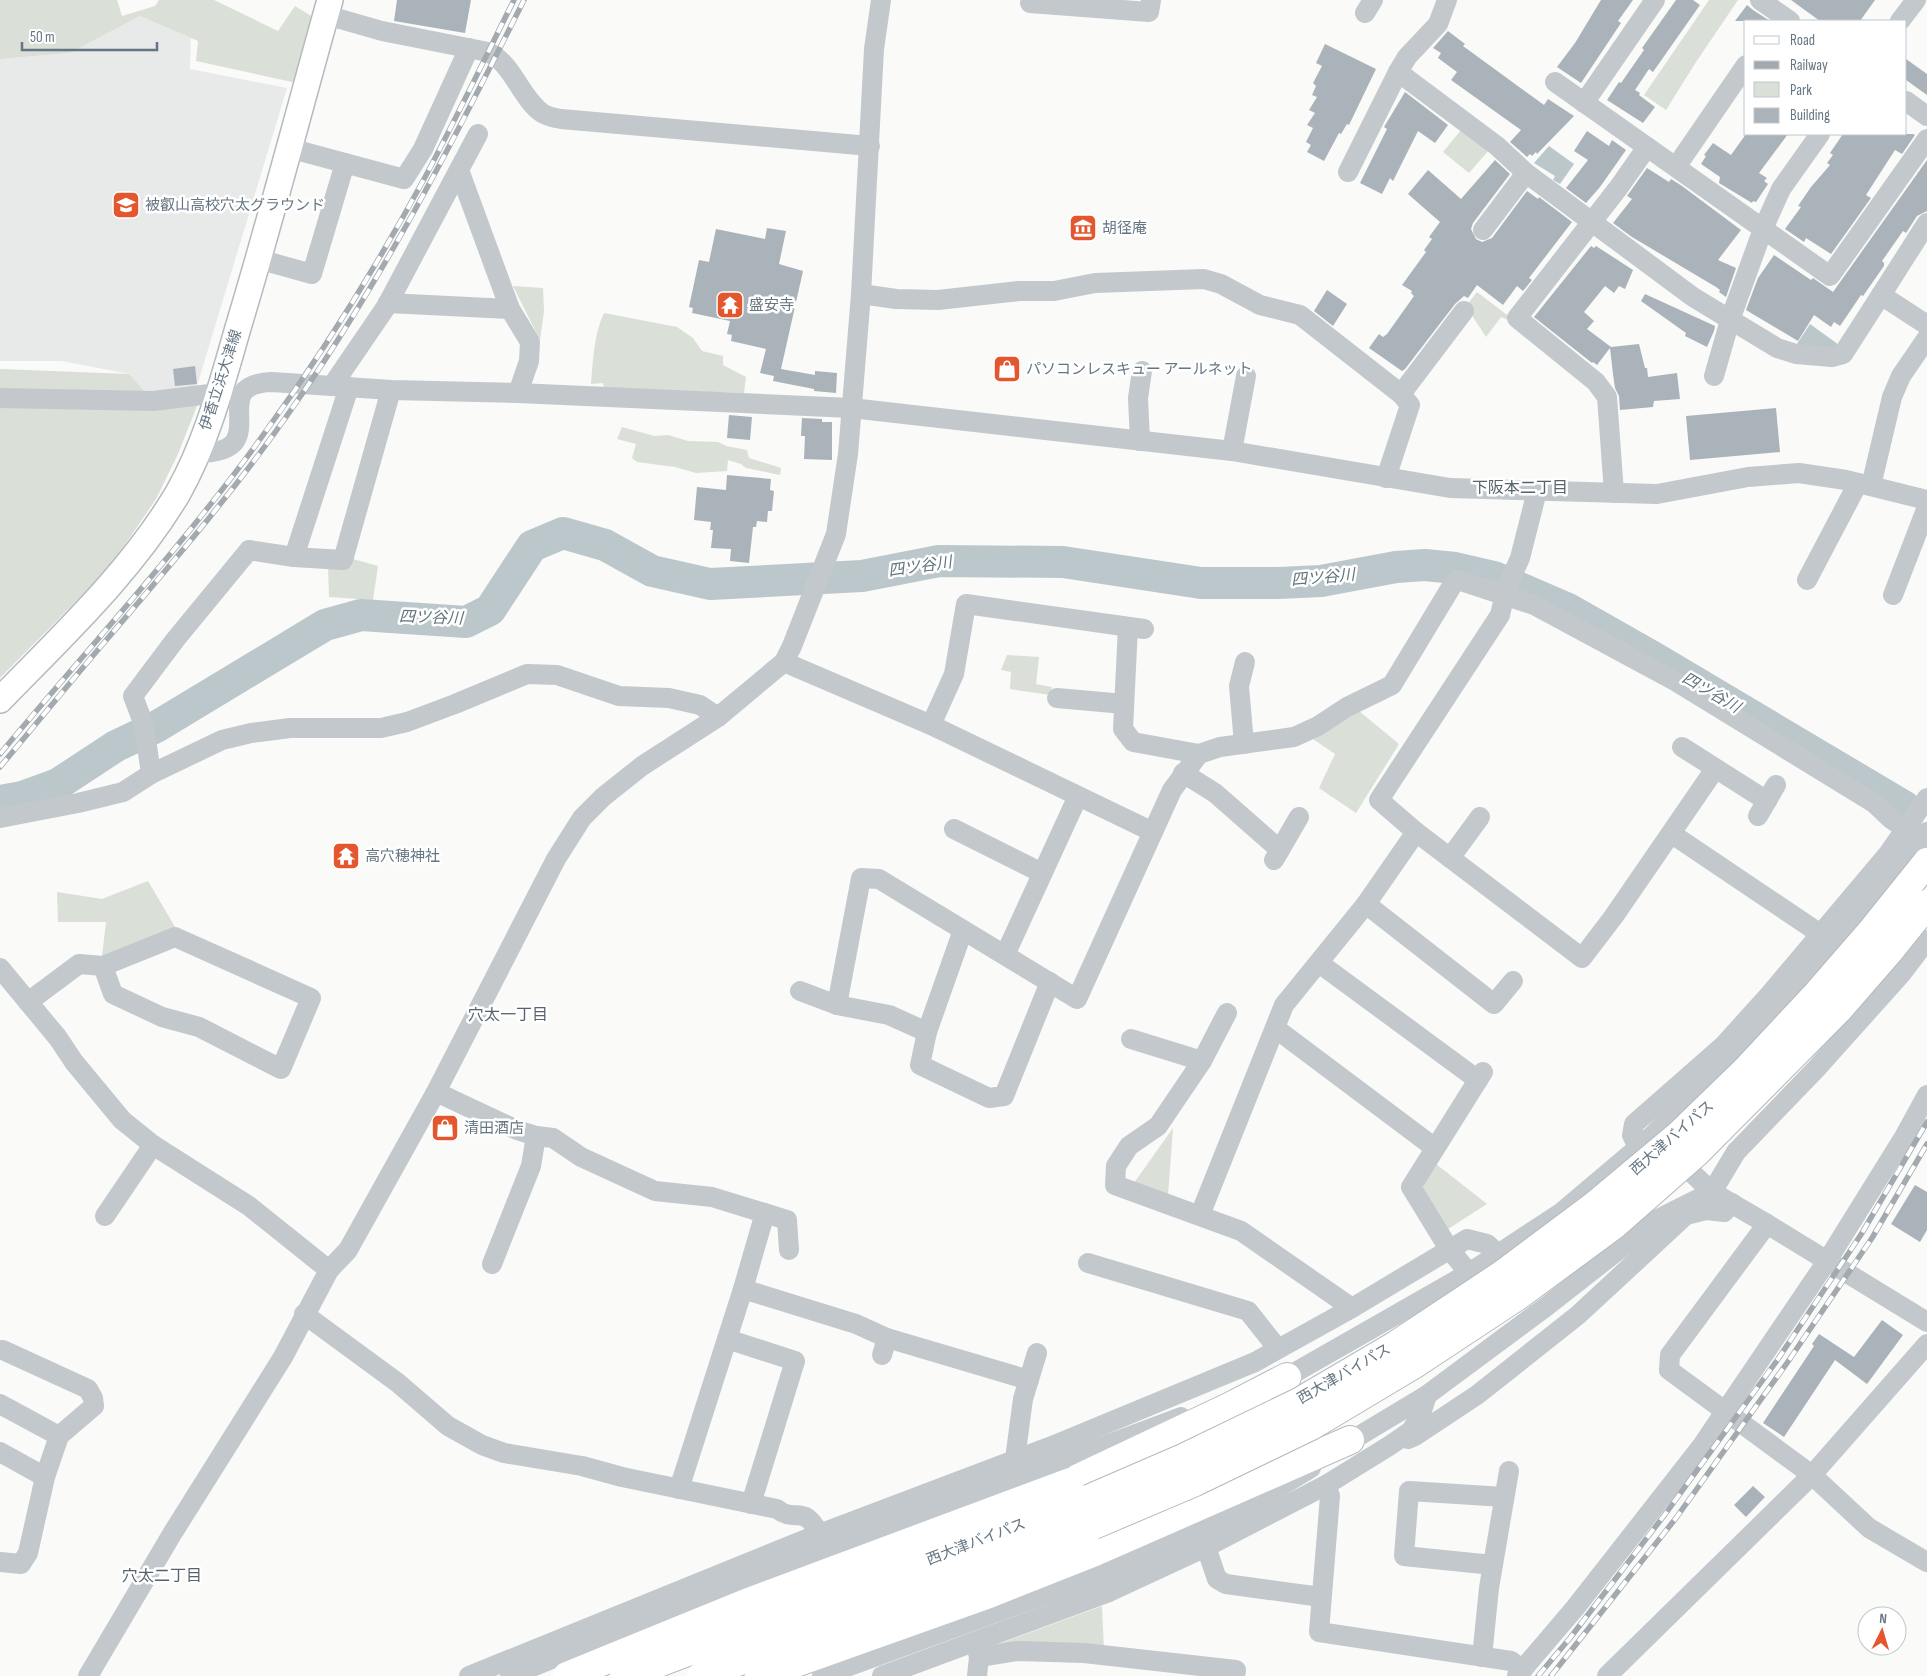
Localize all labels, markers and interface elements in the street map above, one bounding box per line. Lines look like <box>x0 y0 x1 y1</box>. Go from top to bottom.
scale bar <box>22 20 158 52</box>
legend <box>1744 20 1907 135</box>
text: 50 m <box>30 28 55 47</box>
text: Road <box>1790 31 1815 50</box>
text: Railway <box>1790 56 1828 75</box>
text: Park <box>1790 81 1812 100</box>
text: Building <box>1790 106 1830 125</box>
school or university icon: 被叡山高校穴太グラウンド <box>111 190 141 220</box>
place label: 被叡山高校穴太グラウンド <box>145 196 325 215</box>
museum icon: 胡径庵 <box>1068 213 1098 243</box>
place label: 胡径庵 <box>1102 219 1147 238</box>
temple icon: 盛安寺 <box>715 290 745 320</box>
place label: 盛安寺 <box>749 296 794 315</box>
street label: 伊香立浜大津線 <box>196 327 246 433</box>
shop icon: パソコンレスキュー アールネット <box>992 354 1022 384</box>
place label: パソコンレスキュー アールネット <box>1026 360 1253 379</box>
district label: 下阪本二丁目 <box>1472 479 1568 498</box>
water label: 四ツ谷川 <box>887 553 955 581</box>
water label: 四ツ谷川 <box>1290 566 1358 590</box>
water label: 四ツ谷川 <box>399 607 465 629</box>
water label: 四ツ谷川 <box>1679 669 1745 718</box>
temple icon: 高穴穂神社 <box>331 841 361 871</box>
place label: 高穴穂神社 <box>365 847 440 866</box>
district label: 穴太一丁目 <box>468 1006 548 1025</box>
street label: 西大津バイパス <box>1626 1096 1718 1180</box>
shop icon: 清田酒店 <box>430 1113 460 1143</box>
place label: 清田酒店 <box>464 1119 524 1138</box>
street label: 西大津バイパス <box>1294 1340 1394 1408</box>
street label: 西大津バイパス <box>924 1514 1028 1570</box>
district label: 穴太二丁目 <box>122 1567 202 1586</box>
north arrow <box>1857 1606 1907 1656</box>
text: N <box>1879 1610 1888 1627</box>

